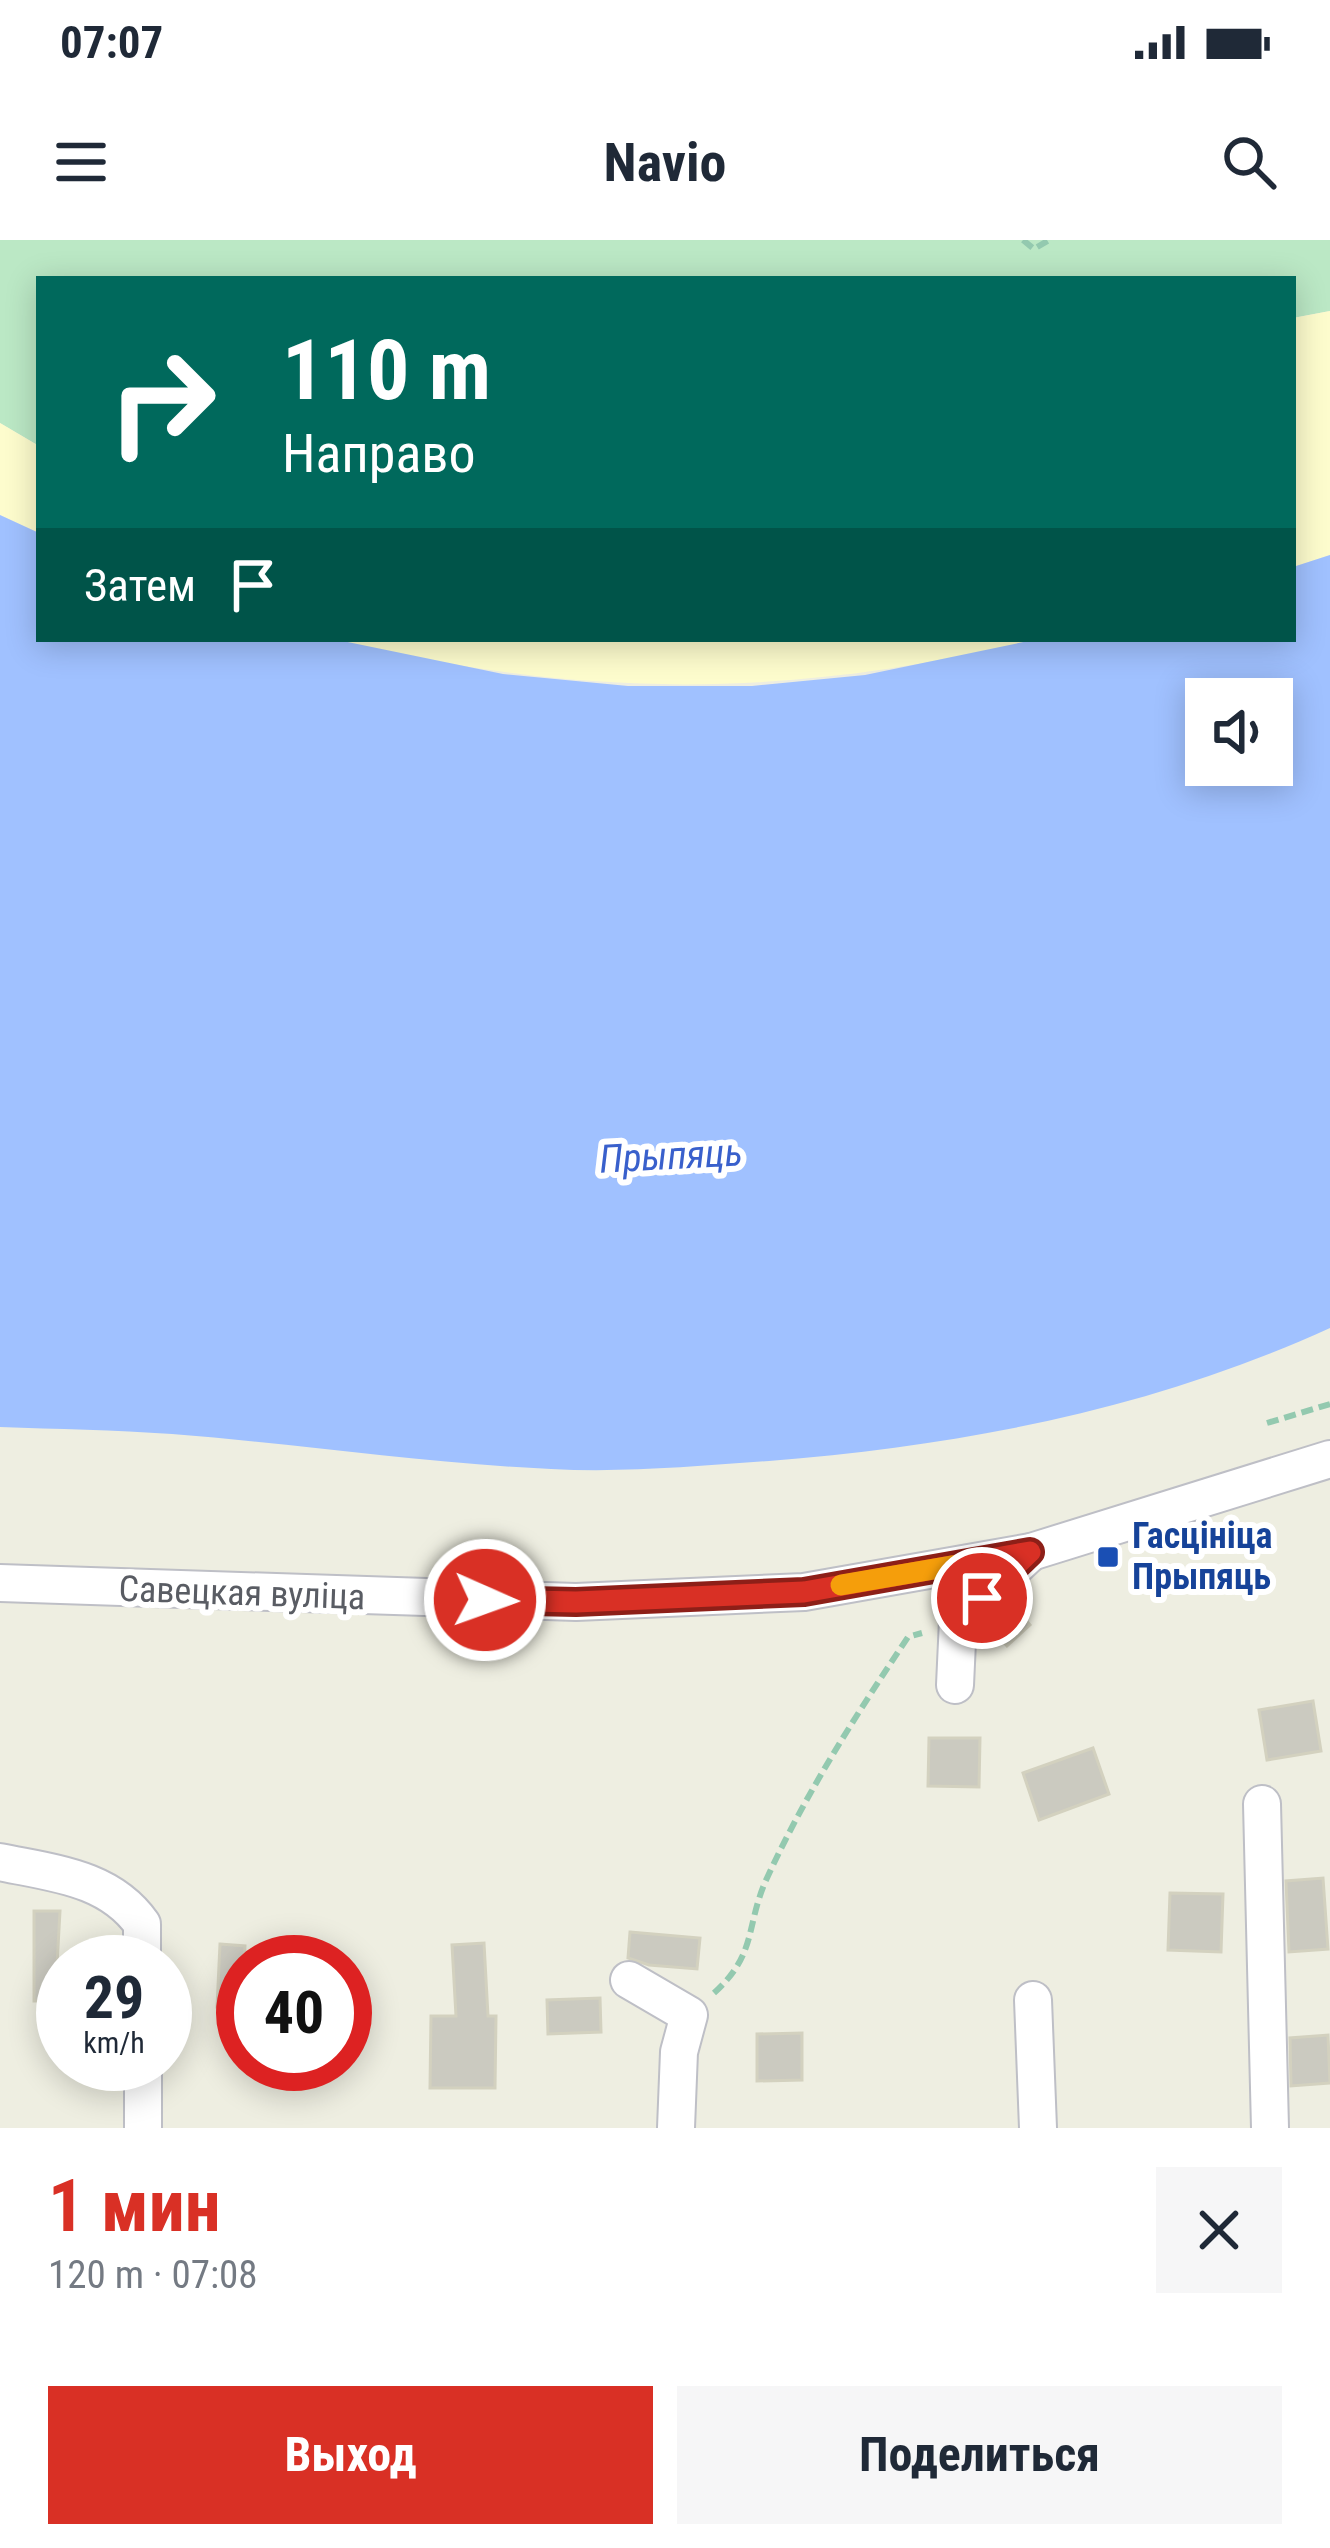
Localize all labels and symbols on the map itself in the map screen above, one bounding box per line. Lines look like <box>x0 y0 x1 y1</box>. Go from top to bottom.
water label: Прыпяць <box>598 1129 744 1183</box>
place label: Гасцініца Прыпяць <box>1132 1515 1272 1598</box>
position arrow <box>422 1537 548 1663</box>
marker: Гасцініца Прыпяць <box>1095 1544 1121 1570</box>
pin <box>931 1547 1033 1649</box>
street label: Савецкая вуліца <box>118 1568 366 1618</box>
speed limit sign: 40 <box>216 1935 372 2091</box>

